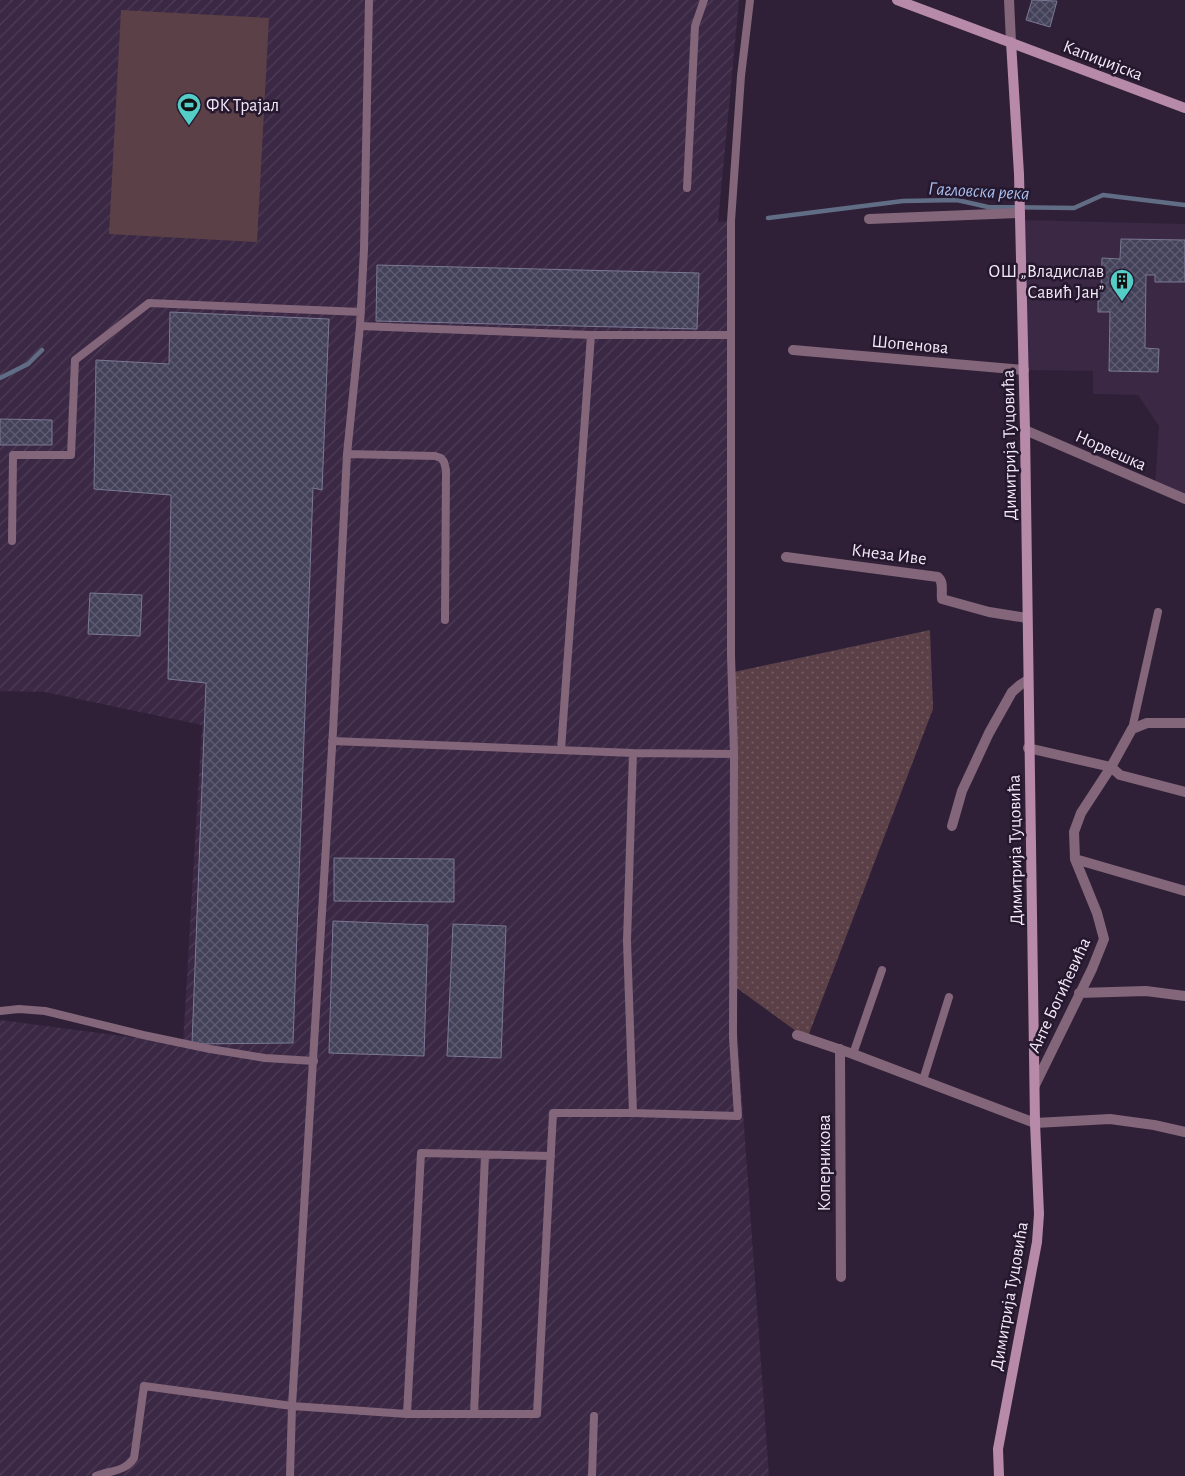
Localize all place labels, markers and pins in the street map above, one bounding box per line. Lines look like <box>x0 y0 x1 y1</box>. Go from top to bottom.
sports icon: ФК Трајал <box>176 92 202 126</box>
place label: ФК Трајал <box>206 97 279 115</box>
place label: ОШ „Владислав Савић Јан” <box>988 263 1104 302</box>
building icon: ОШ „Владислав Савић Јан” <box>1109 268 1135 302</box>

